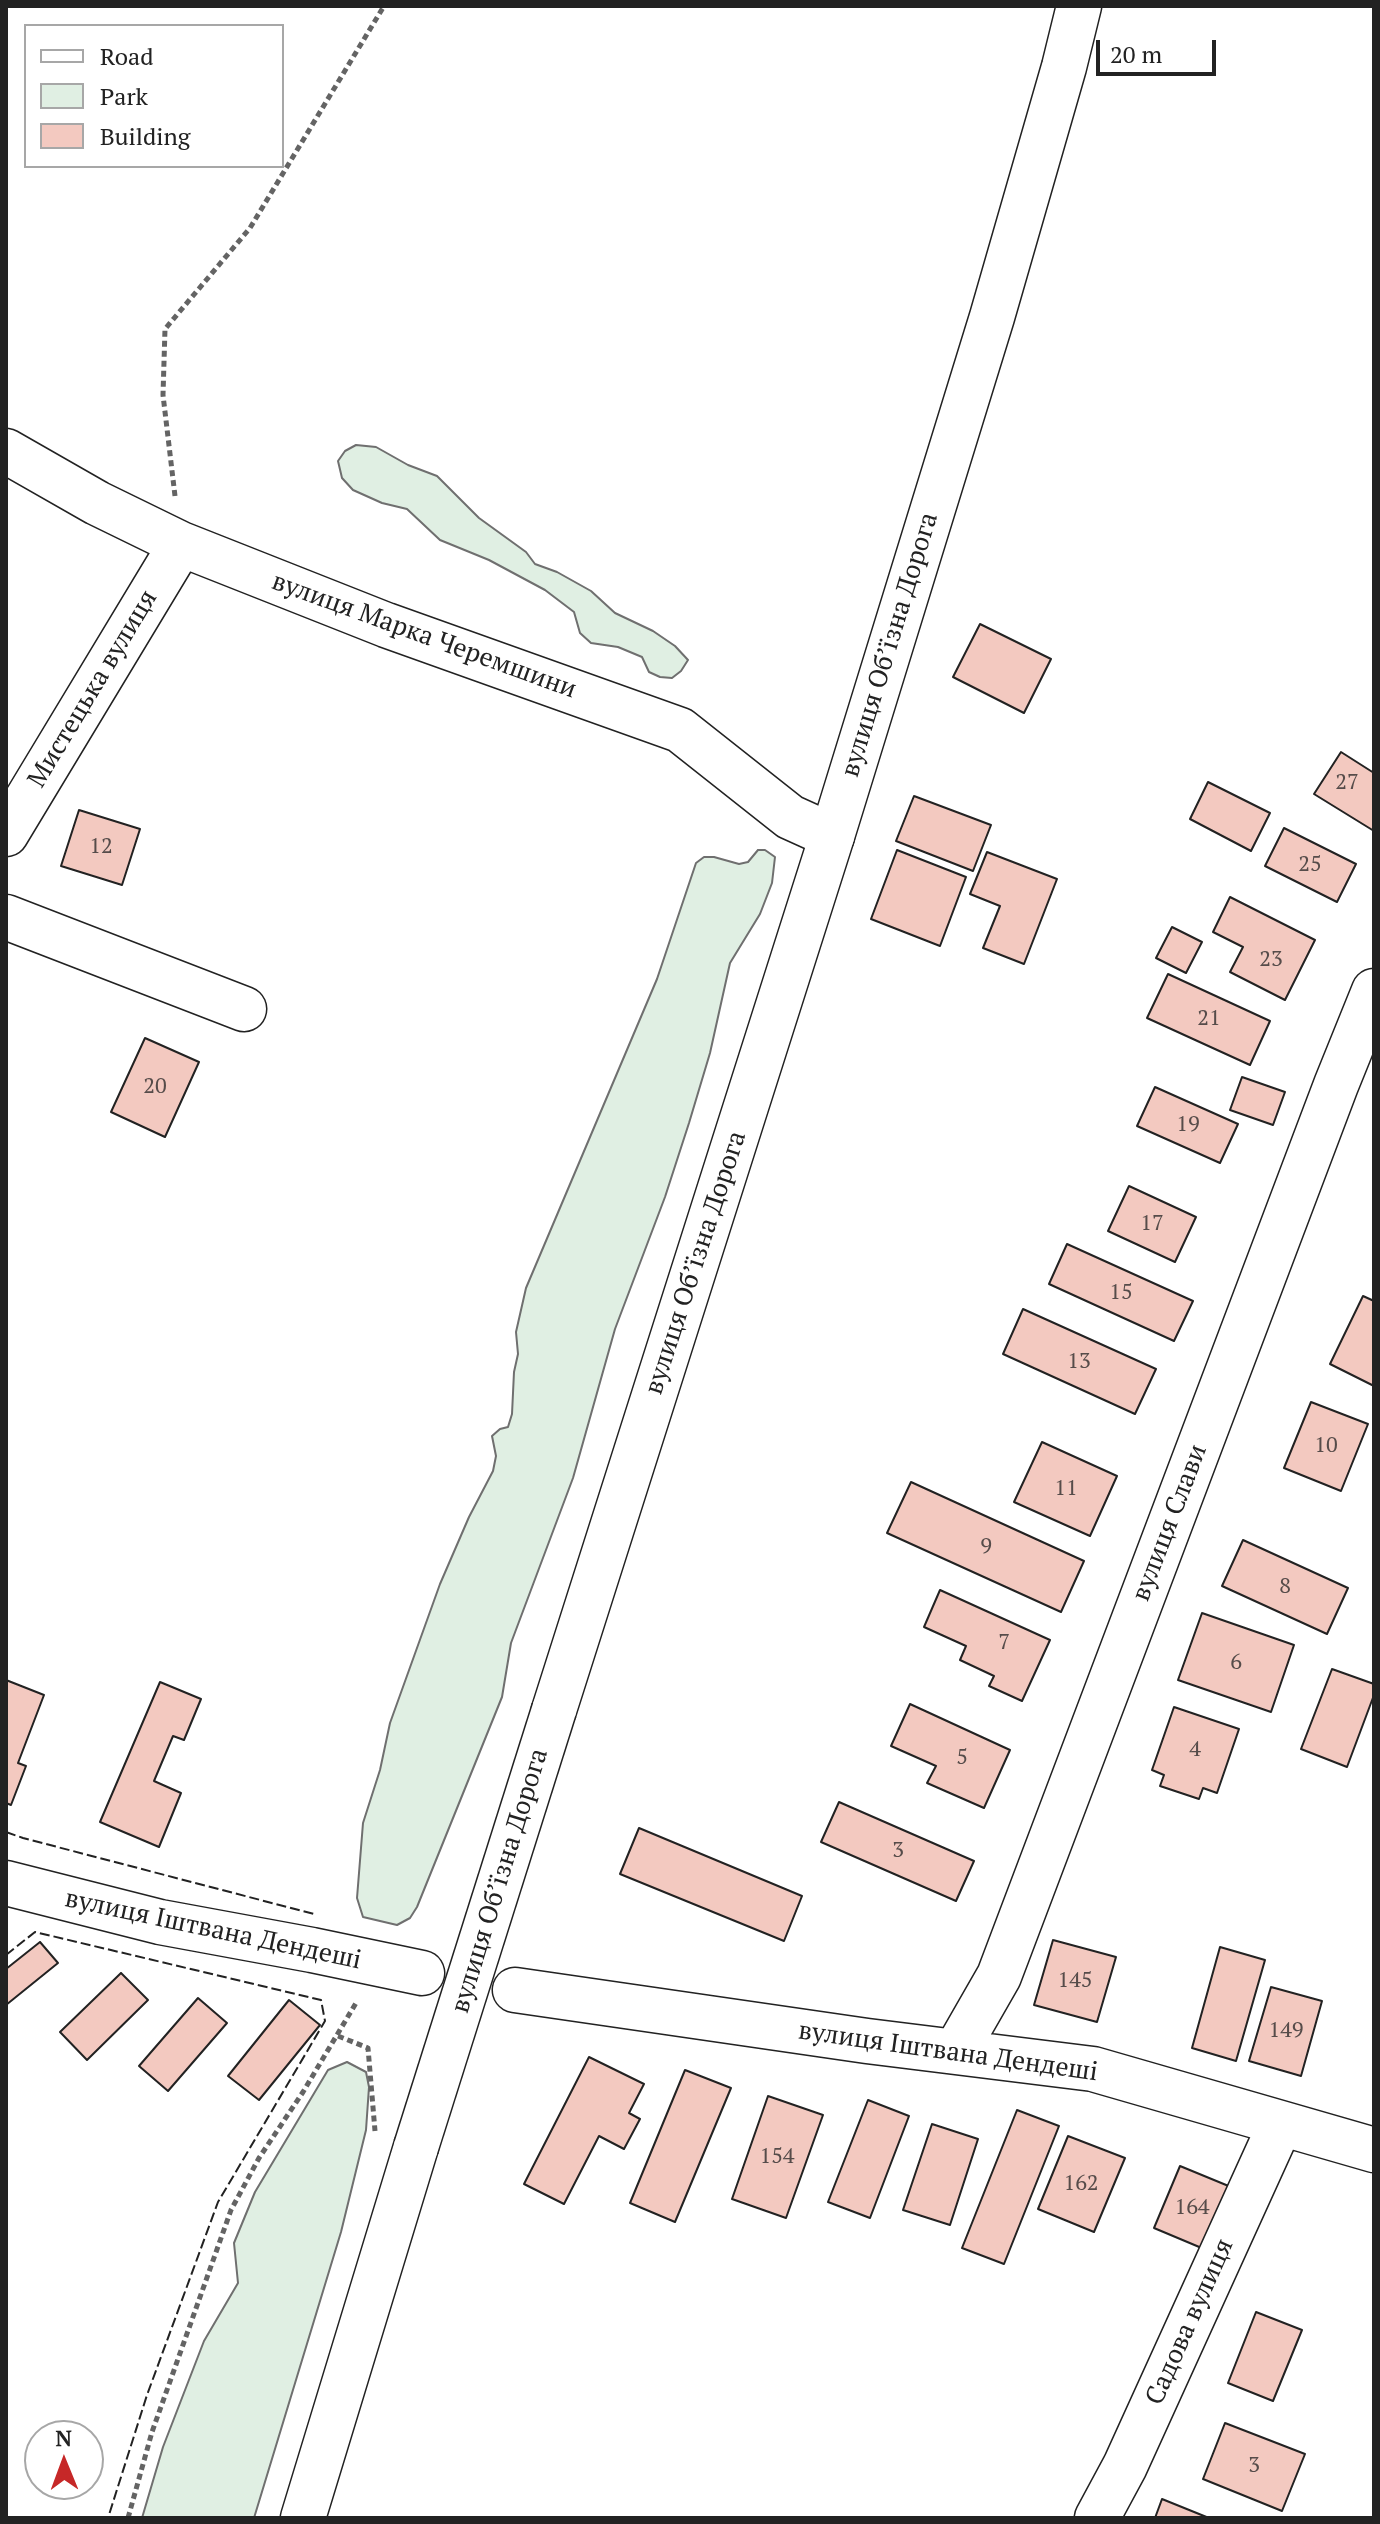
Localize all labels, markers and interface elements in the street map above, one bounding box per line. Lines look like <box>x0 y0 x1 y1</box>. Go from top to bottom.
legend <box>24 24 284 168</box>
scale bar <box>1100 24 1220 74</box>
text: 20 m <box>1110 38 1162 70</box>
text: Road <box>100 40 154 72</box>
text: Park <box>100 80 148 112</box>
text: Building <box>100 120 190 152</box>
street label: вулиця Обʼїзна Дорога <box>835 509 945 781</box>
street label: вулиця Марка Черемшини <box>267 566 581 706</box>
street label: Мистецька вулиця <box>22 585 164 793</box>
house number: 27 <box>1335 770 1359 796</box>
house number: 12 <box>89 834 113 860</box>
house number: 25 <box>1298 852 1322 878</box>
house number: 23 <box>1259 947 1283 973</box>
house number: 21 <box>1197 1006 1221 1032</box>
house number: 20 <box>143 1074 167 1100</box>
house number: 19 <box>1176 1112 1200 1138</box>
street label: вулиця Обʼїзна Дорога <box>639 1127 753 1399</box>
house number: 17 <box>1140 1211 1164 1237</box>
house number: 15 <box>1109 1280 1133 1306</box>
house number: 13 <box>1067 1349 1091 1375</box>
house number: 10 <box>1314 1433 1338 1459</box>
street label: вулиця Слави <box>1126 1440 1214 1606</box>
house number: 11 <box>1054 1476 1078 1502</box>
house number: 9 <box>980 1534 992 1560</box>
house number: 8 <box>1279 1574 1291 1600</box>
house number: 7 <box>998 1630 1010 1656</box>
house number: 6 <box>1230 1650 1242 1676</box>
house number: 4 <box>1189 1737 1201 1763</box>
street label: вулиця Обʼїзна Дорога <box>445 1745 555 2017</box>
house number: 5 <box>956 1745 968 1771</box>
house number: 3 <box>892 1838 904 1864</box>
street label: вулиця Іштвана Дендеші <box>62 1883 364 1977</box>
house number: 145 <box>1057 1968 1093 1994</box>
street label: вулиця Іштвана Дендеші <box>796 2016 1100 2088</box>
house number: 149 <box>1268 2018 1304 2044</box>
house number: 154 <box>759 2144 795 2170</box>
house number: 162 <box>1063 2171 1099 2197</box>
house number: 164 <box>1174 2195 1210 2221</box>
street label: Садова вулиця <box>1139 2234 1241 2410</box>
north arrow <box>24 2420 104 2500</box>
text: N <box>55 2423 72 2452</box>
house number: 3 <box>1248 2453 1260 2479</box>

